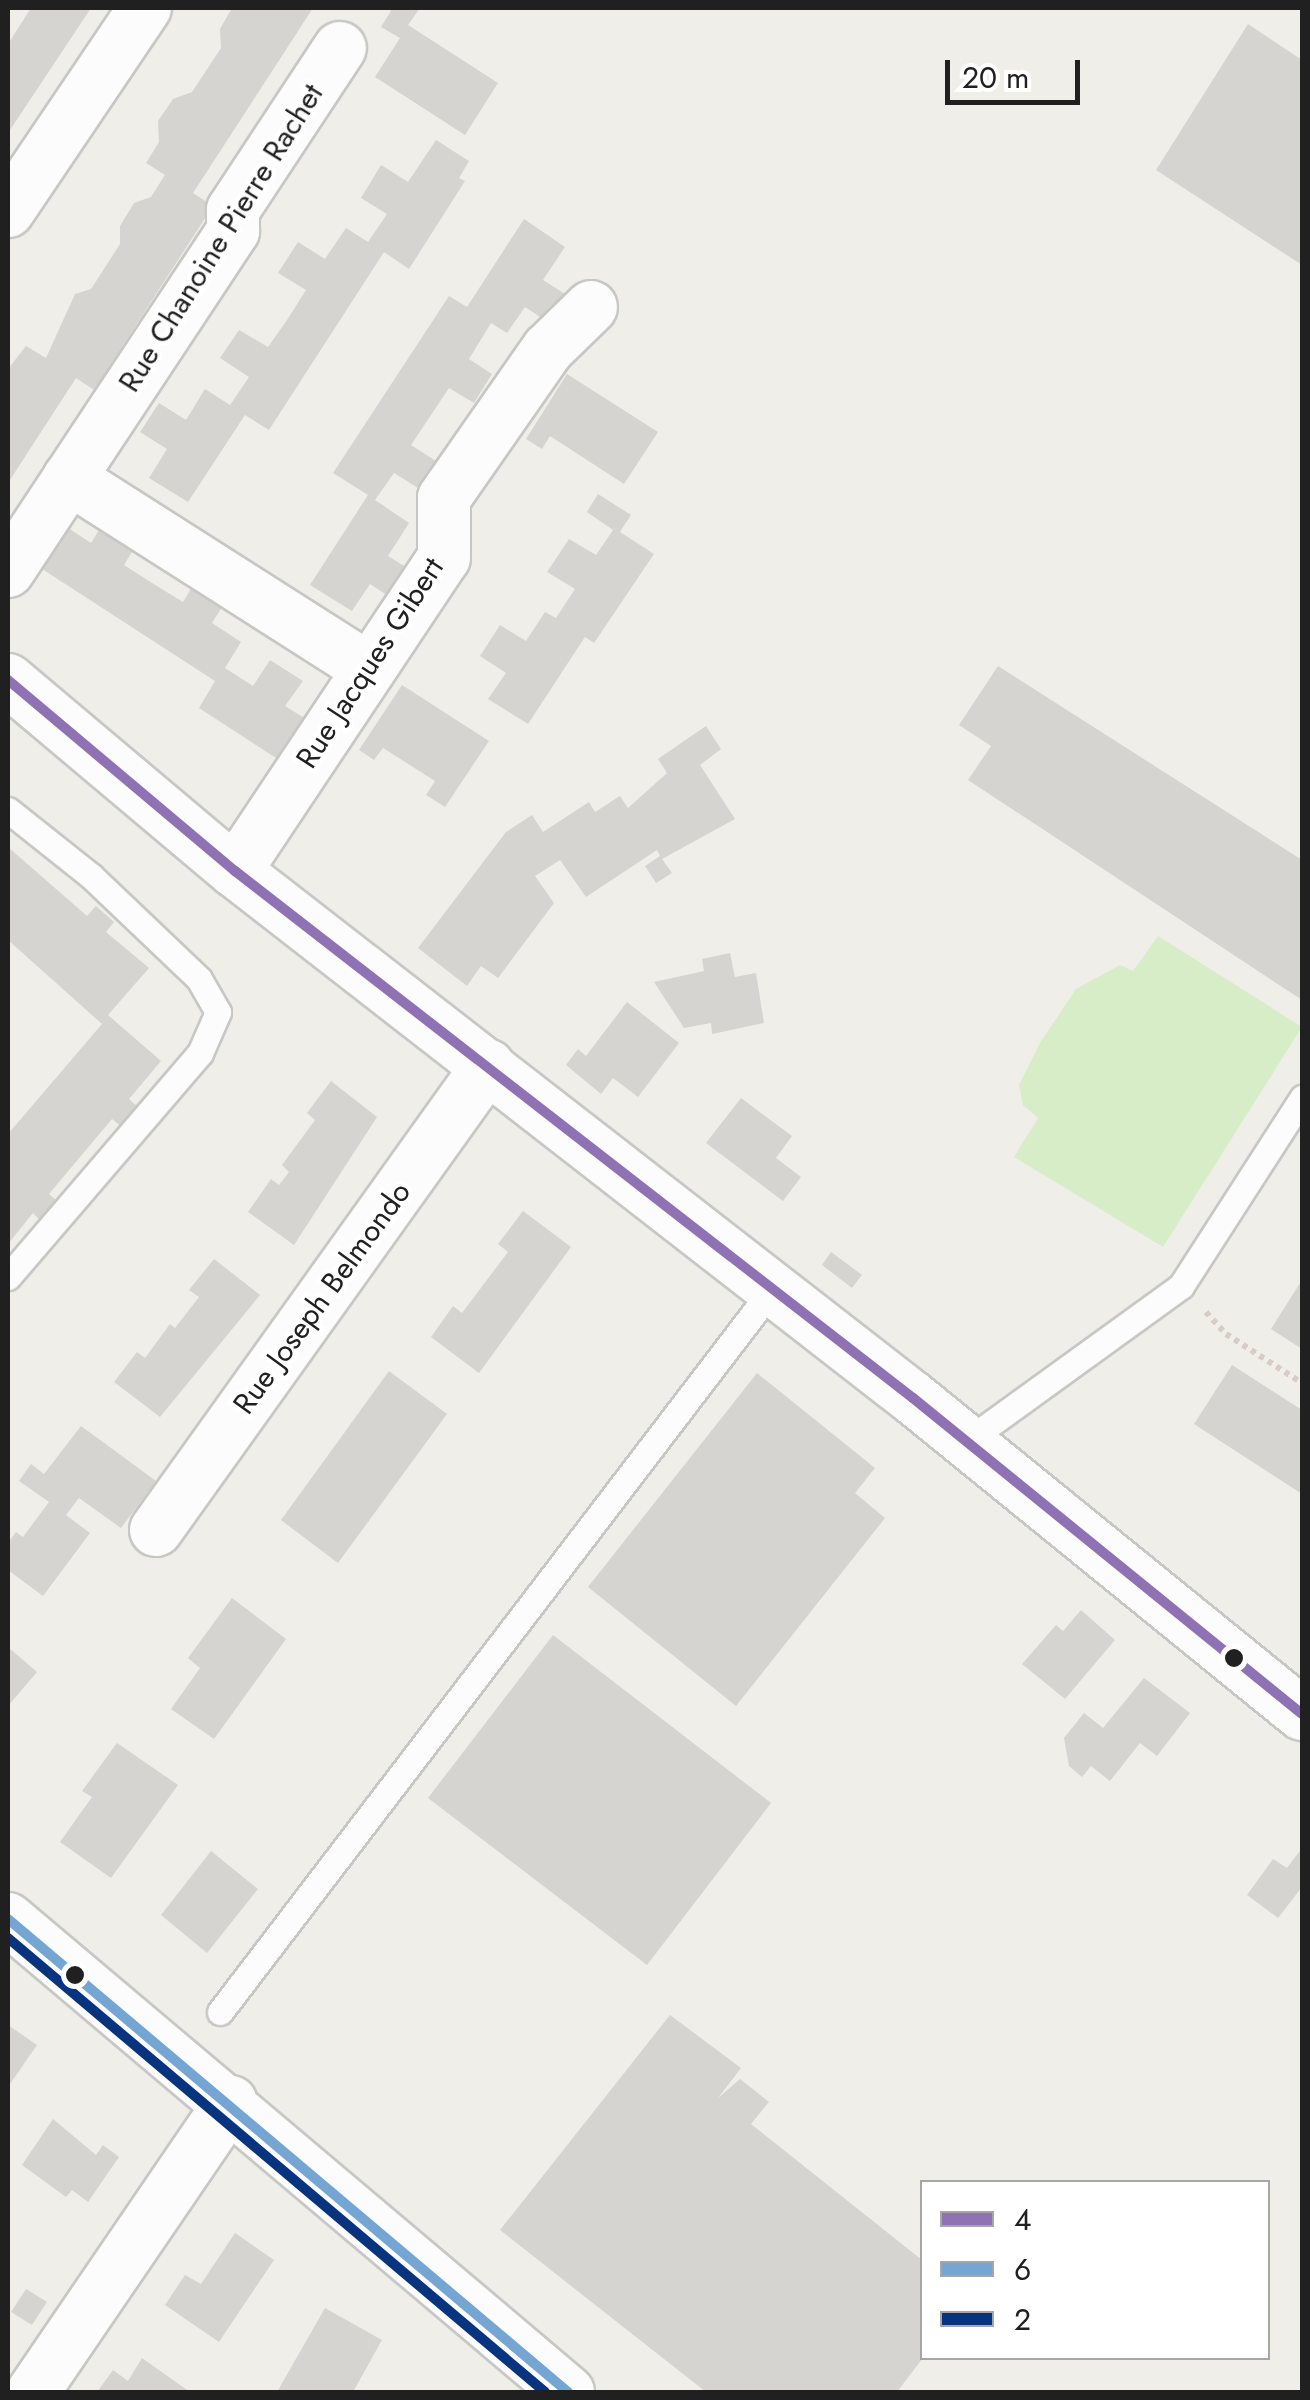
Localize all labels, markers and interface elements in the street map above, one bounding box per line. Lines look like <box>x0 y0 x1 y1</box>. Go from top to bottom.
scale bar <box>950 40 1085 102</box>
text: 20 m <box>962 56 1029 99</box>
street label: Rue Chanoine Pierre Rachet <box>111 77 331 399</box>
street label: Rue Jacques Gibert <box>289 551 451 775</box>
street label: Rue Joseph Belmondo <box>226 1175 418 1421</box>
unlabelled marker <box>1224 1648 1244 1668</box>
unlabelled marker <box>65 1965 85 1985</box>
legend <box>920 2180 1270 2360</box>
text: 4 <box>1014 2198 1032 2241</box>
text: 6 <box>1014 2248 1031 2291</box>
text: 2 <box>1014 2298 1031 2341</box>

